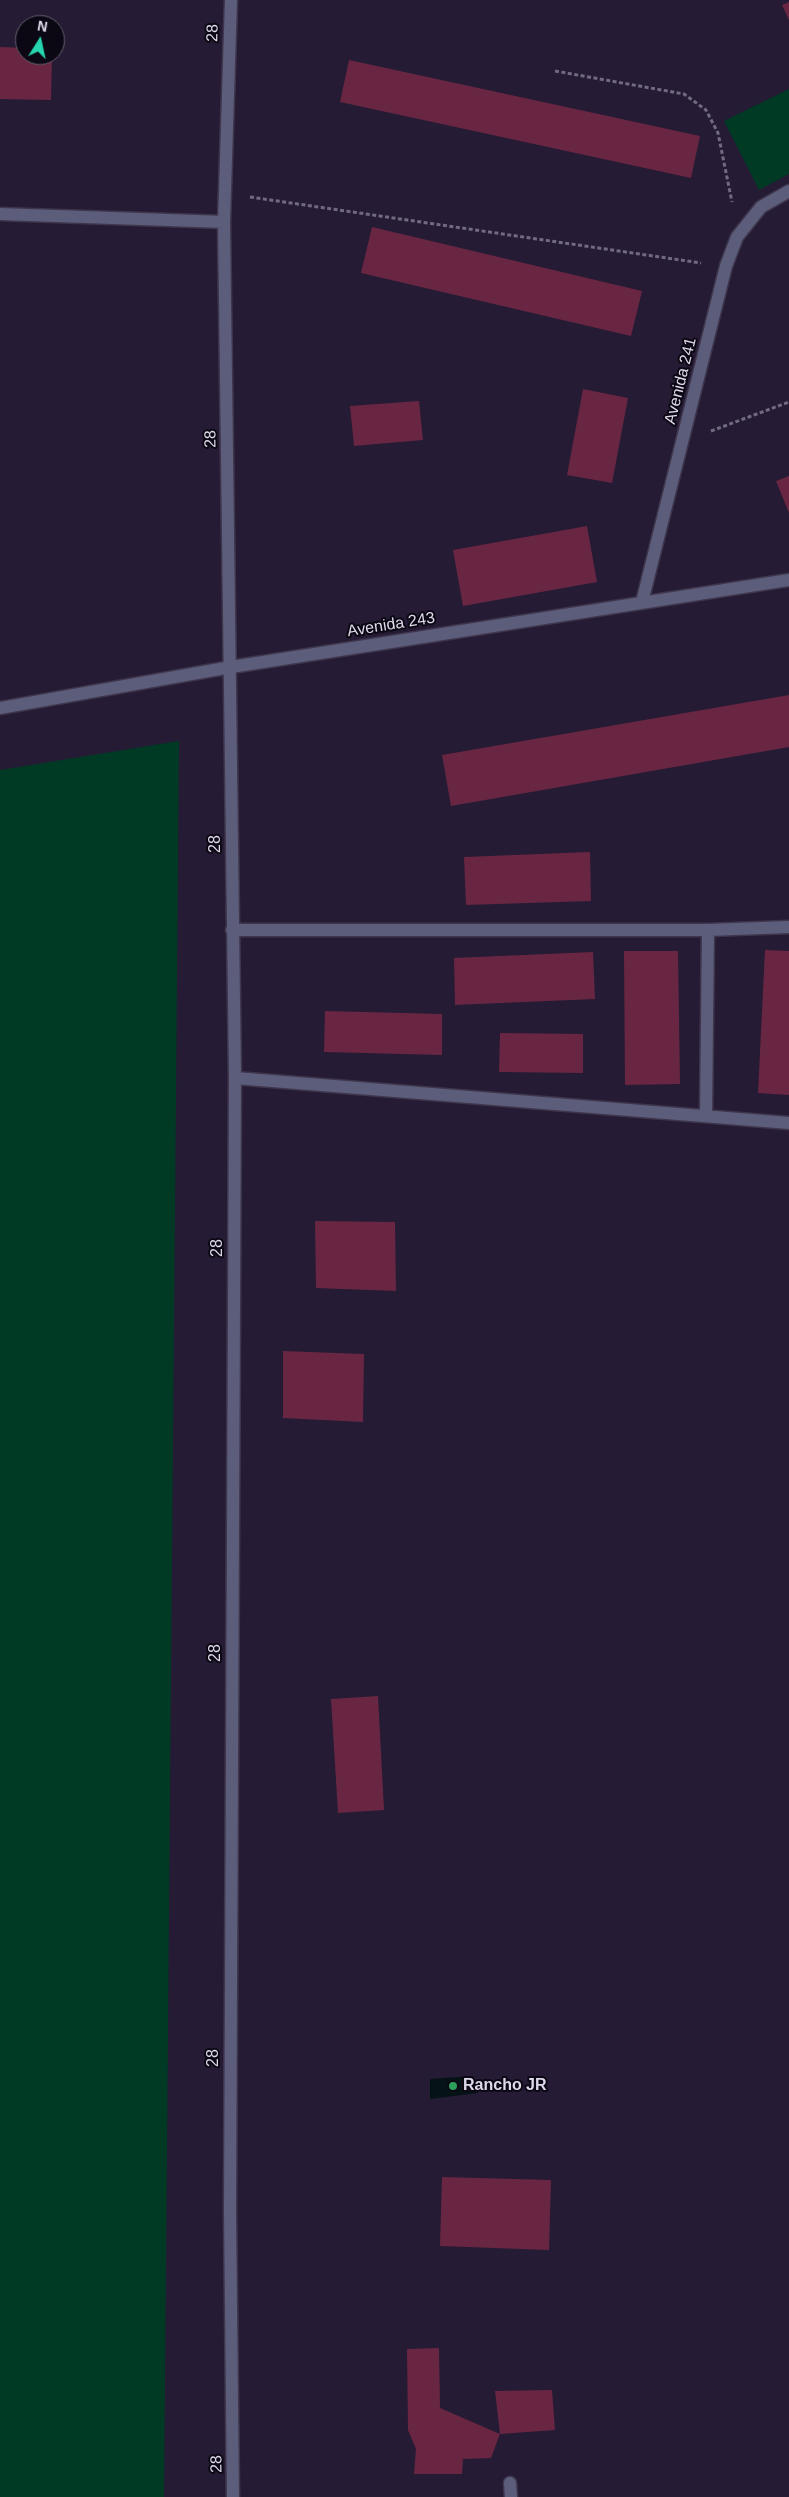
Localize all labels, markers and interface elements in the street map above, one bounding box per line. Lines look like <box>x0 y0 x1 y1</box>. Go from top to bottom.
north arrow <box>15 15 65 65</box>
text: N <box>36 17 49 35</box>
street label: 28 <box>203 24 223 42</box>
street label: Avenida 241 <box>661 336 701 426</box>
street label: 28 <box>201 430 221 448</box>
street label: Avenida 243 <box>346 609 436 641</box>
street label: 28 <box>206 835 226 853</box>
street label: 28 <box>208 1239 228 1257</box>
street label: 28 <box>206 1644 226 1662</box>
street label: 28 <box>204 2049 224 2067</box>
place label: Rancho JR <box>463 2076 547 2096</box>
marker: Rancho JR <box>447 2080 459 2092</box>
street label: 28 <box>207 2455 227 2473</box>

